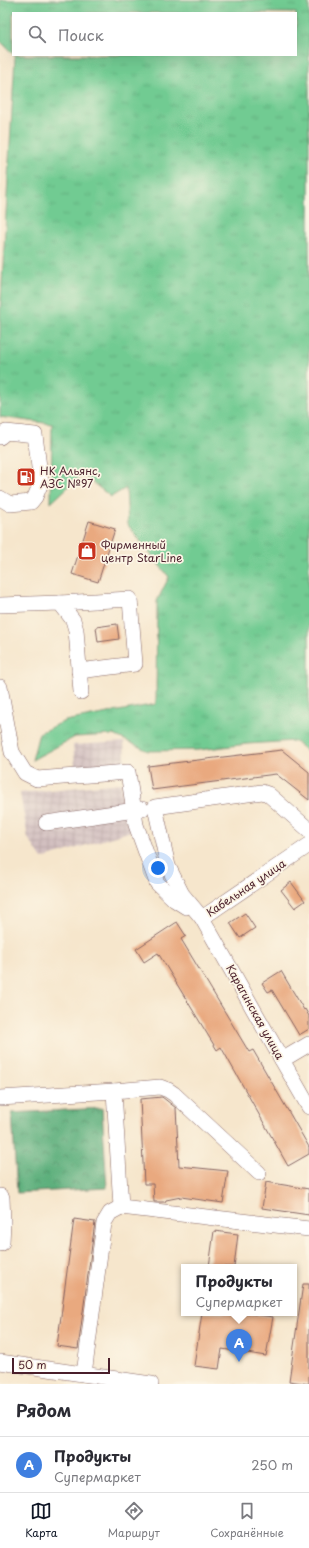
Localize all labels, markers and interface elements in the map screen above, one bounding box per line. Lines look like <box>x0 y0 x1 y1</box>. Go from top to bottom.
search box <box>12 12 297 56</box>
icon: search <box>26 23 48 45</box>
text: Поиск <box>58 23 104 46</box>
place label: НК Альянс, АЗС №97 <box>40 462 101 492</box>
fuel station icon: НК Альянс, АЗС №97 <box>15 466 37 488</box>
place label: Фирменный центр StarLine <box>101 536 182 566</box>
shop icon: Фирменный центр StarLine <box>76 540 98 562</box>
street label: Кабельная улица <box>202 855 289 921</box>
your location <box>148 858 168 878</box>
street label: Карагинская улица <box>222 961 289 1062</box>
popup <box>181 1264 297 1316</box>
text: Продукты <box>196 1269 273 1292</box>
text: Супермаркет <box>196 1292 282 1311</box>
pin: A <box>226 1329 252 1362</box>
scale bar <box>12 1356 110 1375</box>
text: 50 m <box>18 1356 47 1373</box>
text: Рядом <box>16 1397 71 1423</box>
text: Продукты <box>54 1444 131 1467</box>
text: A <box>24 1455 34 1474</box>
text: 250 m <box>251 1455 293 1474</box>
text: Супермаркет <box>54 1467 141 1486</box>
tab: Карта <box>25 1500 57 1541</box>
tab: Маршрут <box>108 1500 160 1541</box>
tab: Сохранённые <box>210 1500 284 1541</box>

